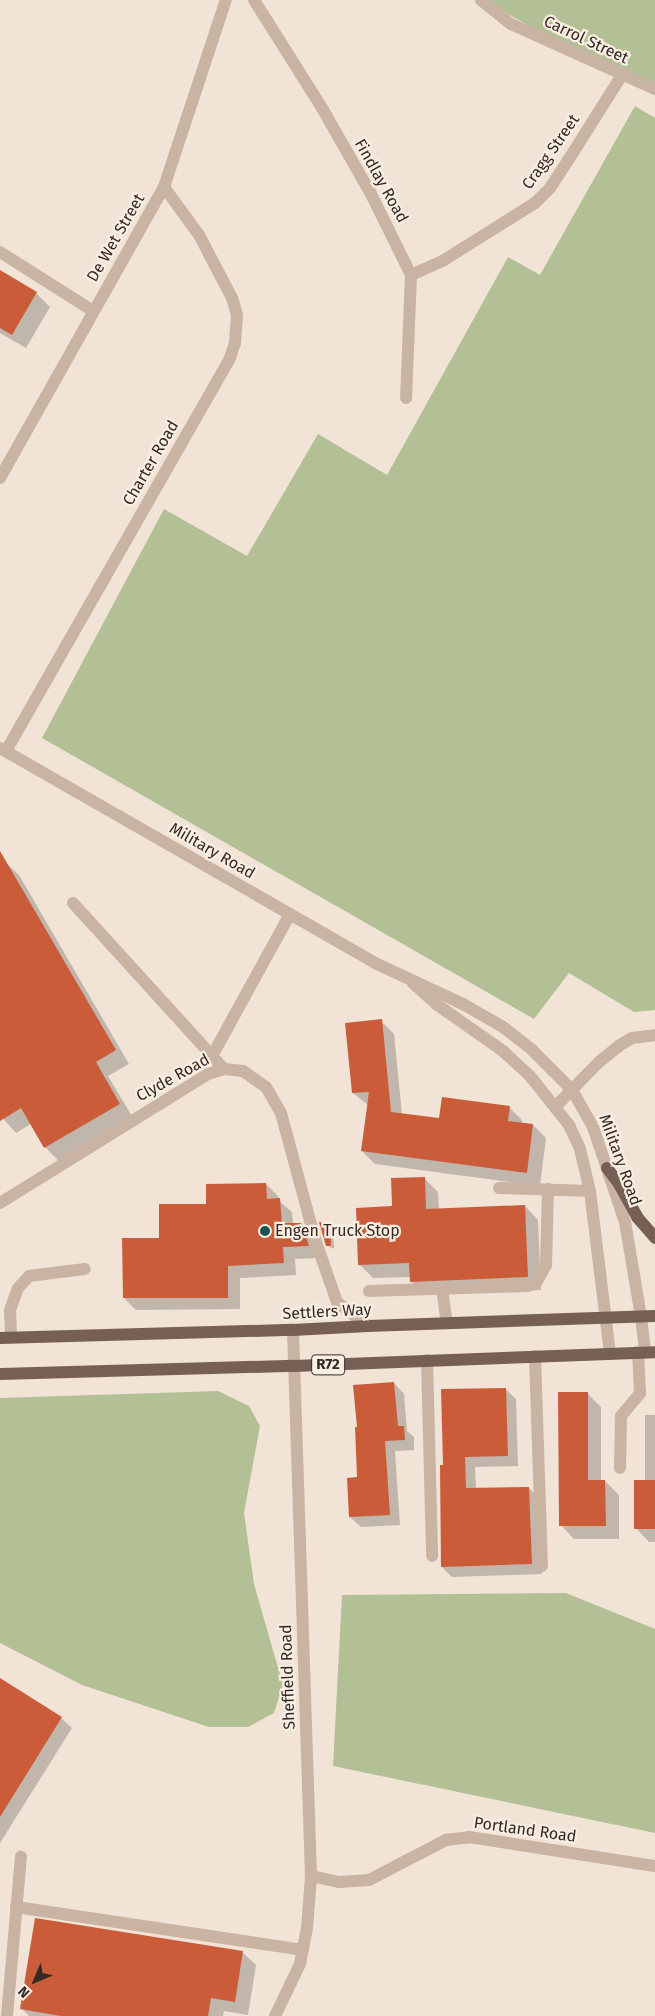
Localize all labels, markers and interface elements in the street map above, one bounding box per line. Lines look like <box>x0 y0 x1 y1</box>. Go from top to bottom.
street label: Carrol Street <box>541 12 631 68</box>
street label: Cragg Street <box>518 111 584 193</box>
street label: Findlay Road <box>350 136 412 226</box>
street label: De Wet Street <box>83 191 149 285</box>
street label: Charter Road <box>119 417 183 509</box>
street label: Military Road <box>166 819 258 883</box>
street label: Clyde Road <box>133 1050 213 1106</box>
street label: Military Road <box>595 1112 645 1208</box>
place label: Engen Truck Stop <box>275 1221 400 1241</box>
marker: Engen Truck Stop <box>259 1225 271 1237</box>
street label: Settlers Way <box>282 1300 372 1324</box>
road number: R72 <box>310 1352 346 1378</box>
street label: Sheffield Road <box>277 1624 299 1730</box>
street label: Portland Road <box>472 1813 578 1847</box>
north arrow <box>10 1956 60 2006</box>
text: N <box>15 1983 33 2001</box>

